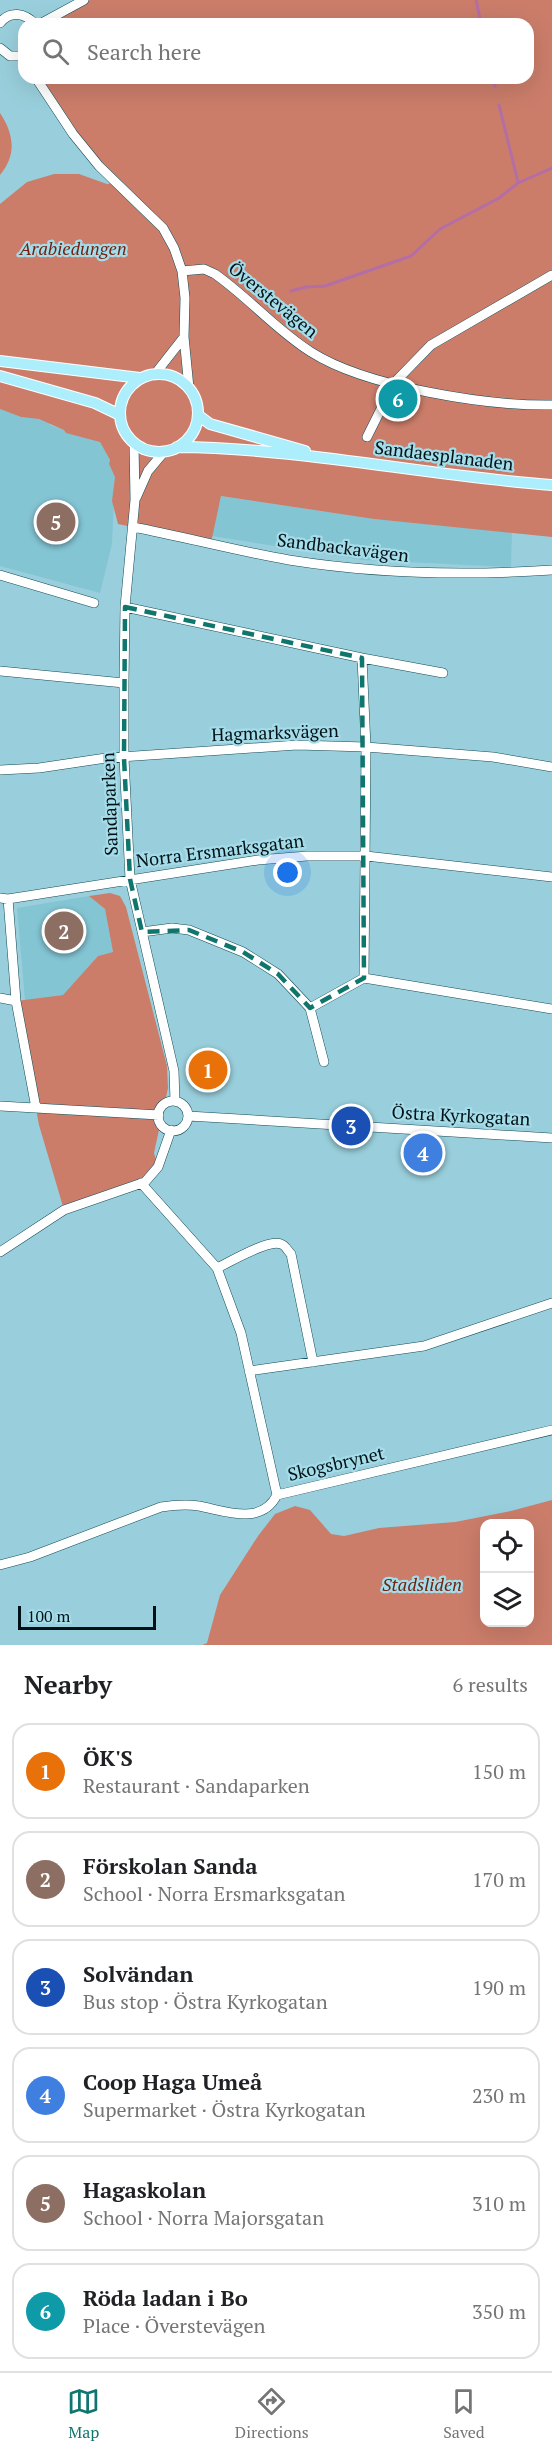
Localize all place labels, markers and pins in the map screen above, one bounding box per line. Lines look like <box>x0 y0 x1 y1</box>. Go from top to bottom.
pin: 6 <box>378 376 418 422</box>
pin: 5 <box>36 500 76 544</box>
pin: 2 <box>44 908 84 954</box>
pin: 1 <box>188 1048 228 1092</box>
pin: 3 <box>332 1104 370 1148</box>
pin: 4 <box>404 1130 442 1176</box>

